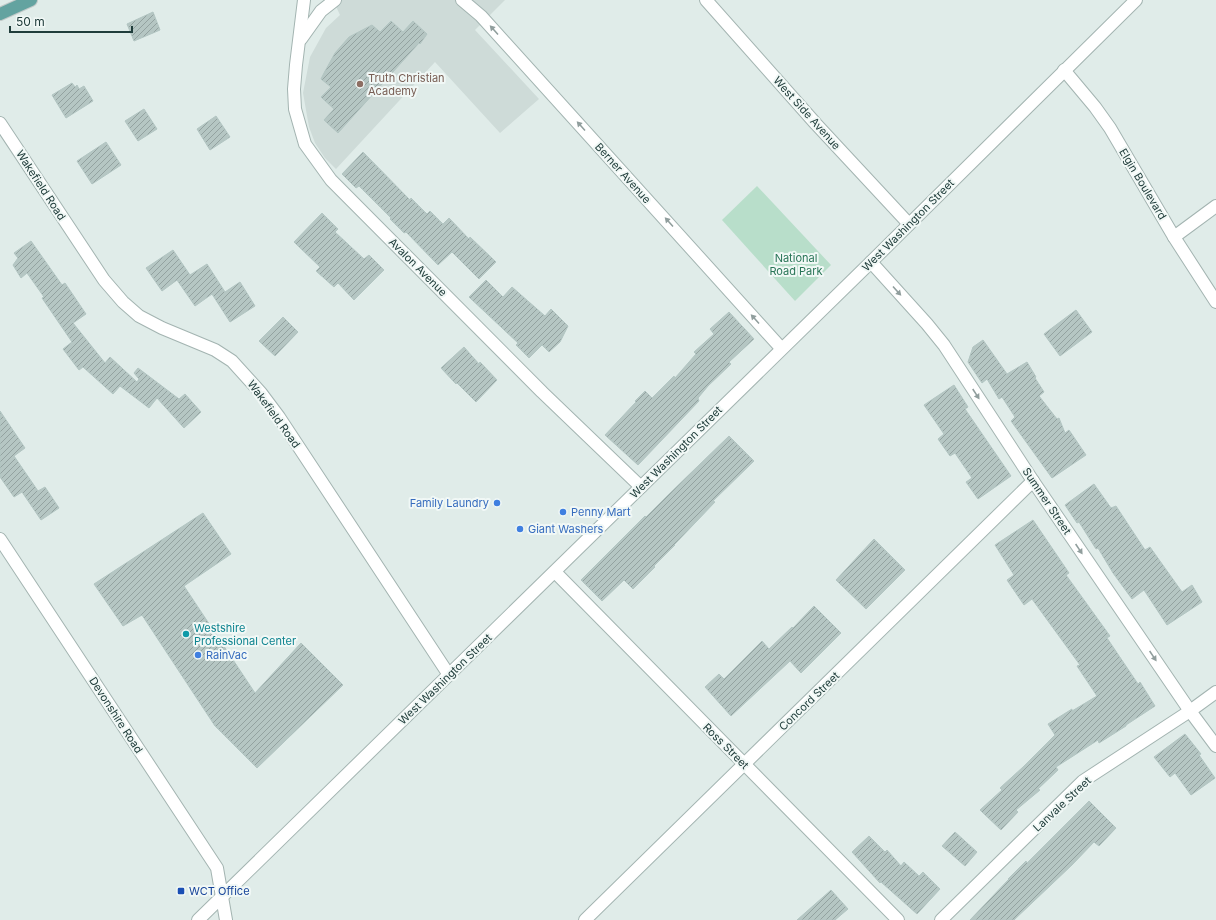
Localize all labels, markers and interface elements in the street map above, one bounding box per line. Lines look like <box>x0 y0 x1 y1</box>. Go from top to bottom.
scale bar <box>10 8 132 34</box>
text: 50 m <box>16 14 45 29</box>
one-way arrow <box>489 25 499 35</box>
place label: Truth Christian Academy <box>368 71 445 98</box>
street label: West Side Avenue <box>770 73 844 153</box>
marker: Truth Christian Academy <box>355 79 365 89</box>
one-way arrow <box>577 121 586 131</box>
street label: Berner Avenue <box>592 140 654 206</box>
street label: Elgin Boulevard <box>1116 146 1170 222</box>
street label: Wakefield Road <box>13 147 69 223</box>
street label: West Washington Street <box>859 176 957 274</box>
one-way arrow <box>664 217 673 228</box>
street label: Avalon Avenue <box>386 235 450 299</box>
park label: National Road Park <box>769 251 823 278</box>
one-way arrow <box>893 286 902 296</box>
one-way arrow <box>751 314 760 324</box>
street label: Wakefield Road <box>245 377 303 451</box>
one-way arrow <box>972 388 979 400</box>
street label: West Washington Street <box>627 403 725 501</box>
street label: Summer Street <box>1020 465 1075 537</box>
place label: Family Laundry <box>410 496 489 510</box>
marker: Family Laundry <box>492 498 502 508</box>
place label: Penny Mart <box>571 505 631 519</box>
marker: Penny Mart <box>558 507 568 517</box>
place label: Giant Washers <box>528 522 604 536</box>
marker: Giant Washers <box>515 524 525 534</box>
one-way arrow <box>1075 544 1083 554</box>
place label: Westshire Professional Center <box>194 621 296 648</box>
marker: Westshire Professional Center <box>181 629 191 639</box>
street label: West Washington Street <box>395 630 495 727</box>
place label: RainVac <box>206 648 247 662</box>
marker: RainVac <box>193 650 203 660</box>
one-way arrow <box>1149 650 1156 662</box>
street label: Concord Street <box>776 668 843 733</box>
street label: Devonshire Road <box>86 674 146 756</box>
street label: Ross Street <box>700 720 752 772</box>
street label: Lanvale Street <box>1030 773 1094 834</box>
place label: WCT Office <box>189 884 250 898</box>
marker: WCT Office <box>176 886 186 896</box>

